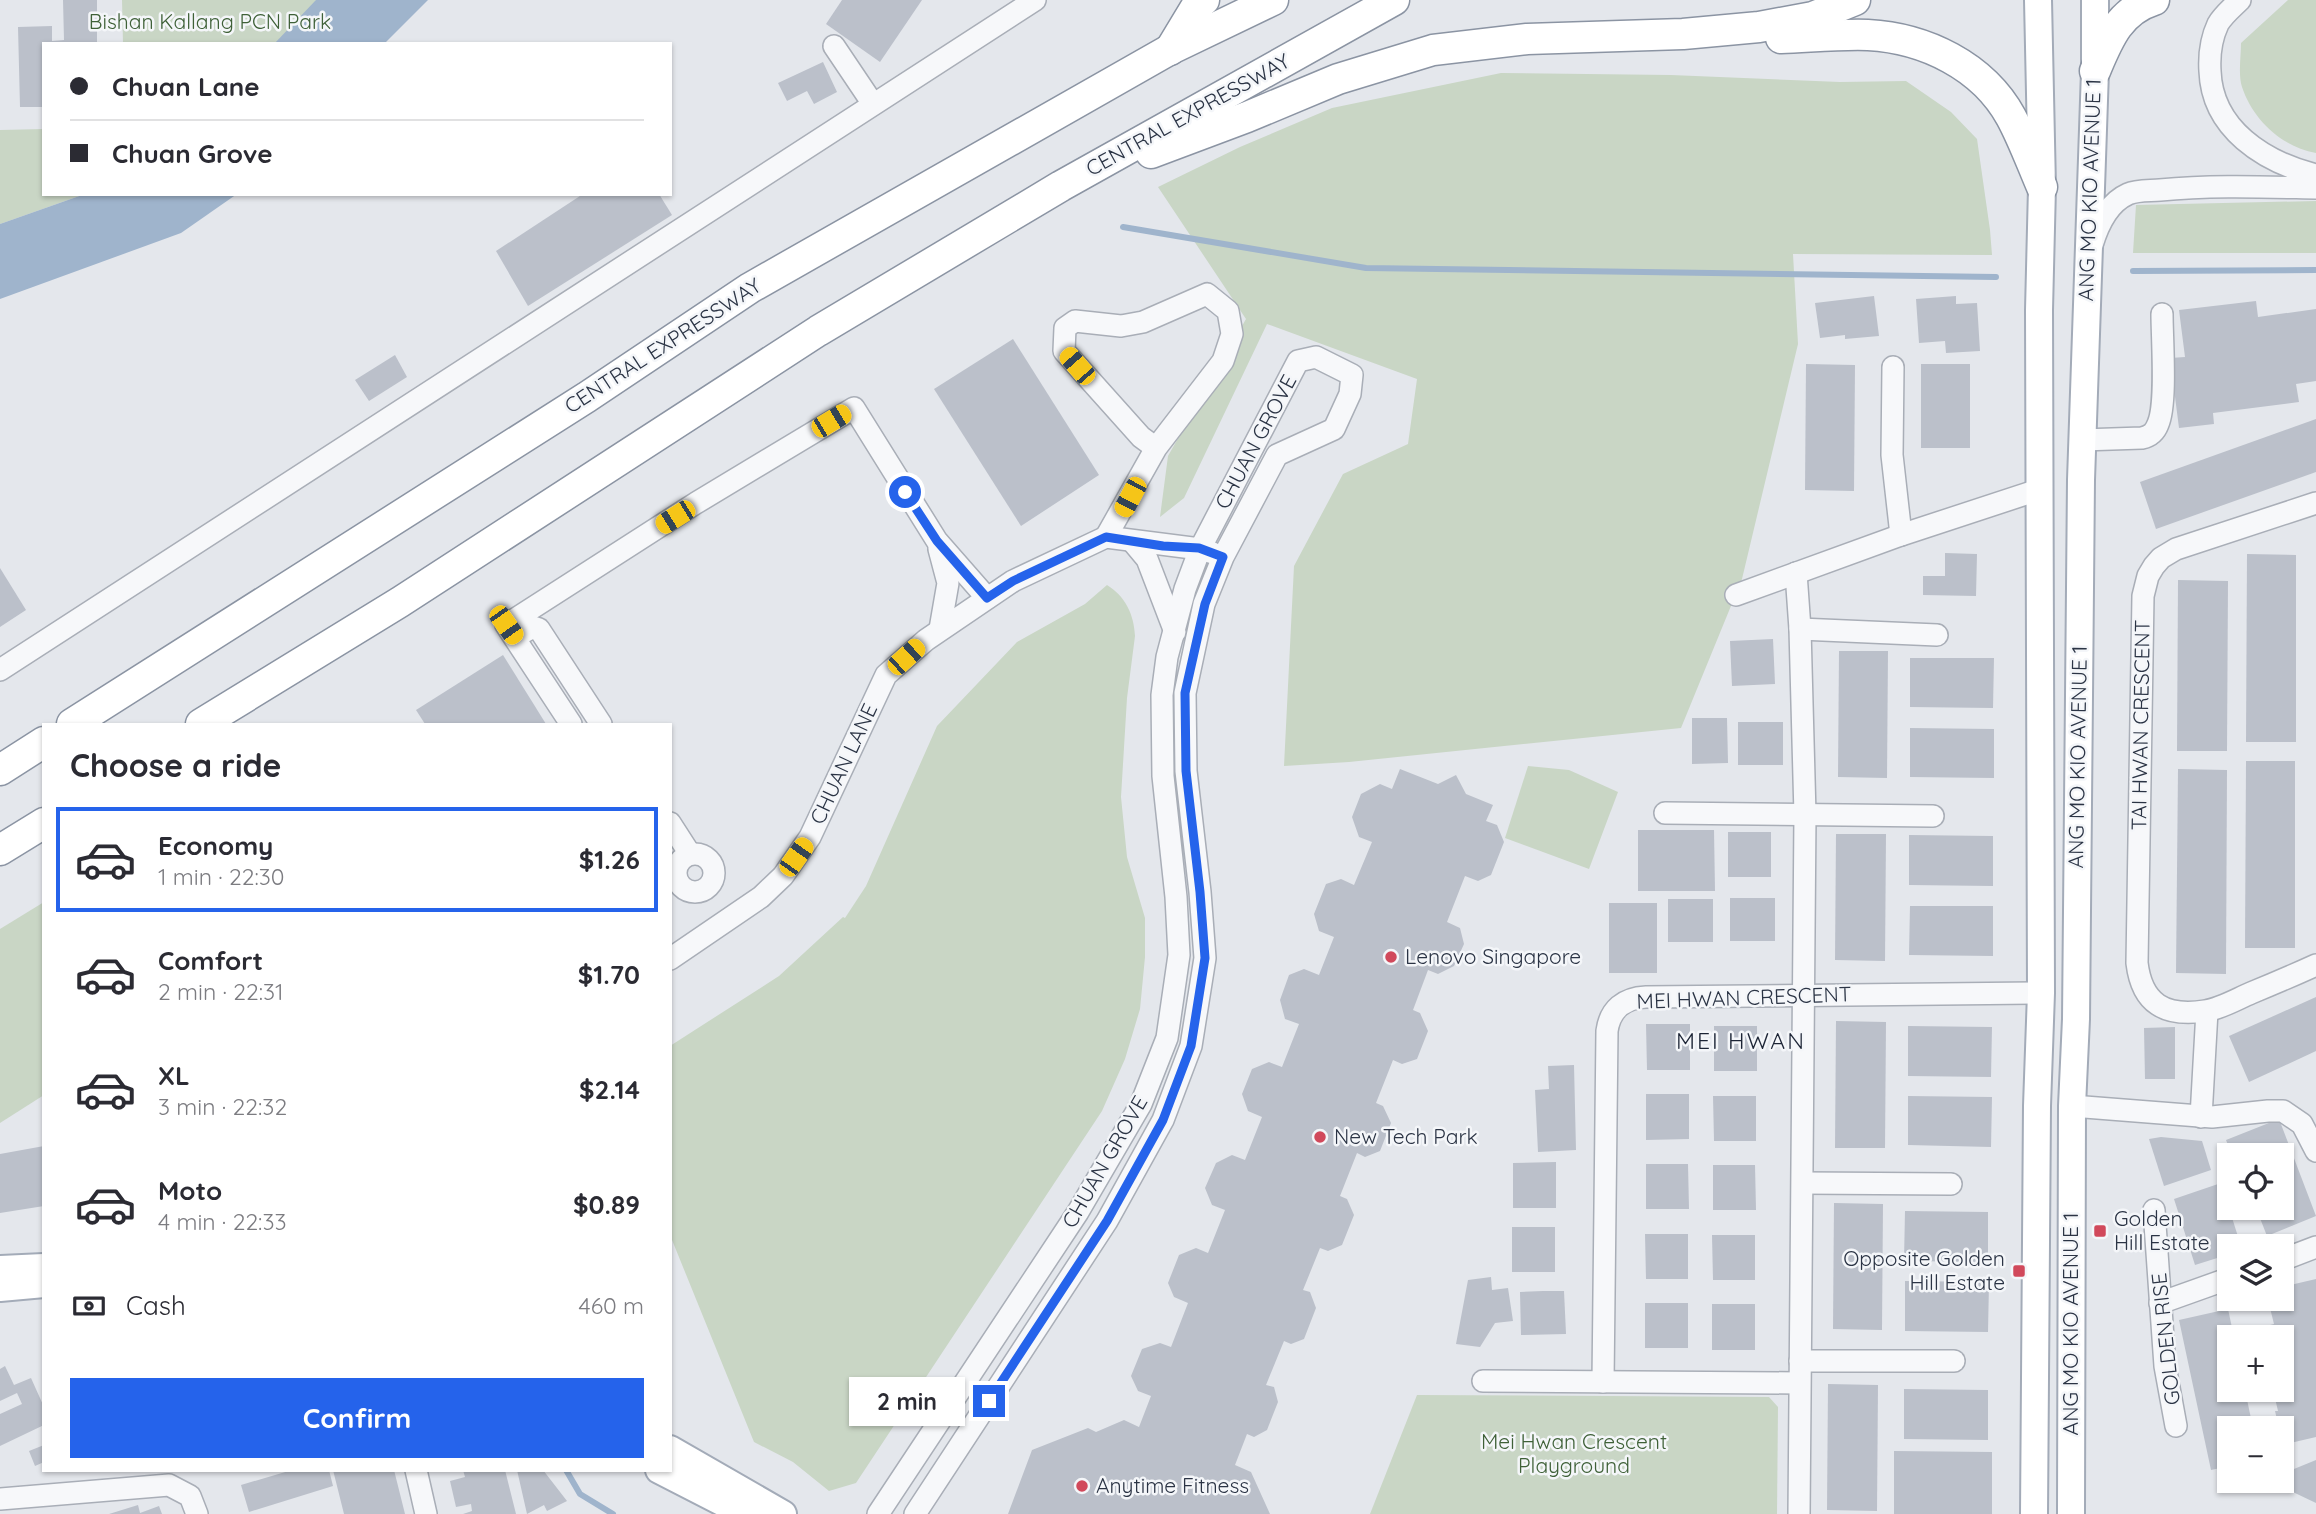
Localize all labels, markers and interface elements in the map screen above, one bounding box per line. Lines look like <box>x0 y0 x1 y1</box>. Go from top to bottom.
park label: Bishan Kallang PCN Park <box>89 8 331 34</box>
street label: CENTRAL EXPRESSWAY <box>1081 47 1294 181</box>
text: Chuan Lane <box>112 70 260 103</box>
street label: ANG MO KIO AVENUE 1 <box>2072 78 2106 302</box>
text: Chuan Grove <box>112 137 273 170</box>
street label: CENTRAL EXPRESSWAY <box>559 272 766 418</box>
car <box>1056 343 1099 389</box>
street label: CHUAN GROVE <box>1209 370 1301 513</box>
car <box>808 401 855 441</box>
car <box>1111 474 1150 520</box>
route start <box>889 476 921 508</box>
car <box>652 497 699 537</box>
car <box>486 602 527 648</box>
street label: TAI HWAN CRESCENT <box>2125 619 2155 831</box>
car <box>884 635 929 679</box>
street label: ANG MO KIO AVENUE 1 <box>2062 645 2092 869</box>
street label: CHUAN LANE <box>804 699 882 828</box>
text: Choose a ride <box>70 745 282 785</box>
icon: car <box>74 828 137 891</box>
text: Economy <box>158 829 273 862</box>
car <box>776 834 817 880</box>
text: $1.26 <box>579 843 640 876</box>
text: 1 min · 22:30 <box>158 862 285 891</box>
icon: car <box>74 943 137 1006</box>
place label: Lenovo Singapore <box>1405 943 1581 969</box>
text: Comfort <box>158 944 263 977</box>
marker: Lenovo Singapore <box>1383 949 1399 965</box>
text: $1.70 <box>578 958 640 991</box>
text: 2 min · 22:31 <box>158 977 284 1006</box>
street label: MEI HWAN CRESCENT <box>1636 980 1852 1014</box>
district label: MEI HWAN <box>1676 1026 1806 1055</box>
icon: car <box>74 1058 137 1121</box>
text: XL <box>158 1059 190 1092</box>
text: $2.14 <box>579 1073 640 1106</box>
street label: CHUAN GROVE <box>1056 1091 1152 1232</box>
text: 3 min · 22:32 <box>158 1092 287 1121</box>
place label: New Tech Park <box>1334 1123 1478 1149</box>
marker: New Tech Park <box>1312 1129 1328 1145</box>
map controls <box>2217 1143 2294 1493</box>
button: locate <box>2217 1143 2294 1220</box>
icon: car <box>74 1173 137 1236</box>
text: Moto <box>158 1174 222 1207</box>
text: $0.89 <box>573 1188 640 1221</box>
place label: Golden Hill Estate <box>2114 1205 2210 1255</box>
text: 4 min · 22:33 <box>158 1207 287 1236</box>
street label: ANG MO KIO AVENUE 1 <box>2057 1213 2083 1435</box>
marker: Golden Hill Estate <box>2092 1223 2108 1239</box>
button: layers <box>2217 1234 2294 1311</box>
place label: Opposite Golden Hill Estate <box>1843 1245 2005 1295</box>
marker: Opposite Golden Hill Estate <box>2011 1263 2027 1279</box>
street label: GOLDEN RISE <box>2145 1272 2185 1407</box>
icon: cash <box>70 1287 108 1325</box>
text: Cash <box>126 1289 186 1322</box>
text: 460 m <box>579 1291 644 1320</box>
button: + <box>2217 1325 2294 1402</box>
callout: 2 min <box>849 1376 964 1426</box>
button: Confirm <box>70 1378 644 1458</box>
route end <box>973 1385 1005 1417</box>
text: 2 min <box>877 1387 937 1416</box>
button: − <box>2217 1416 2294 1493</box>
park label: Mei Hwan Crescent Playground <box>1481 1428 1667 1478</box>
place label: Anytime Fitness <box>1096 1472 1249 1498</box>
marker: Anytime Fitness <box>1074 1478 1090 1494</box>

